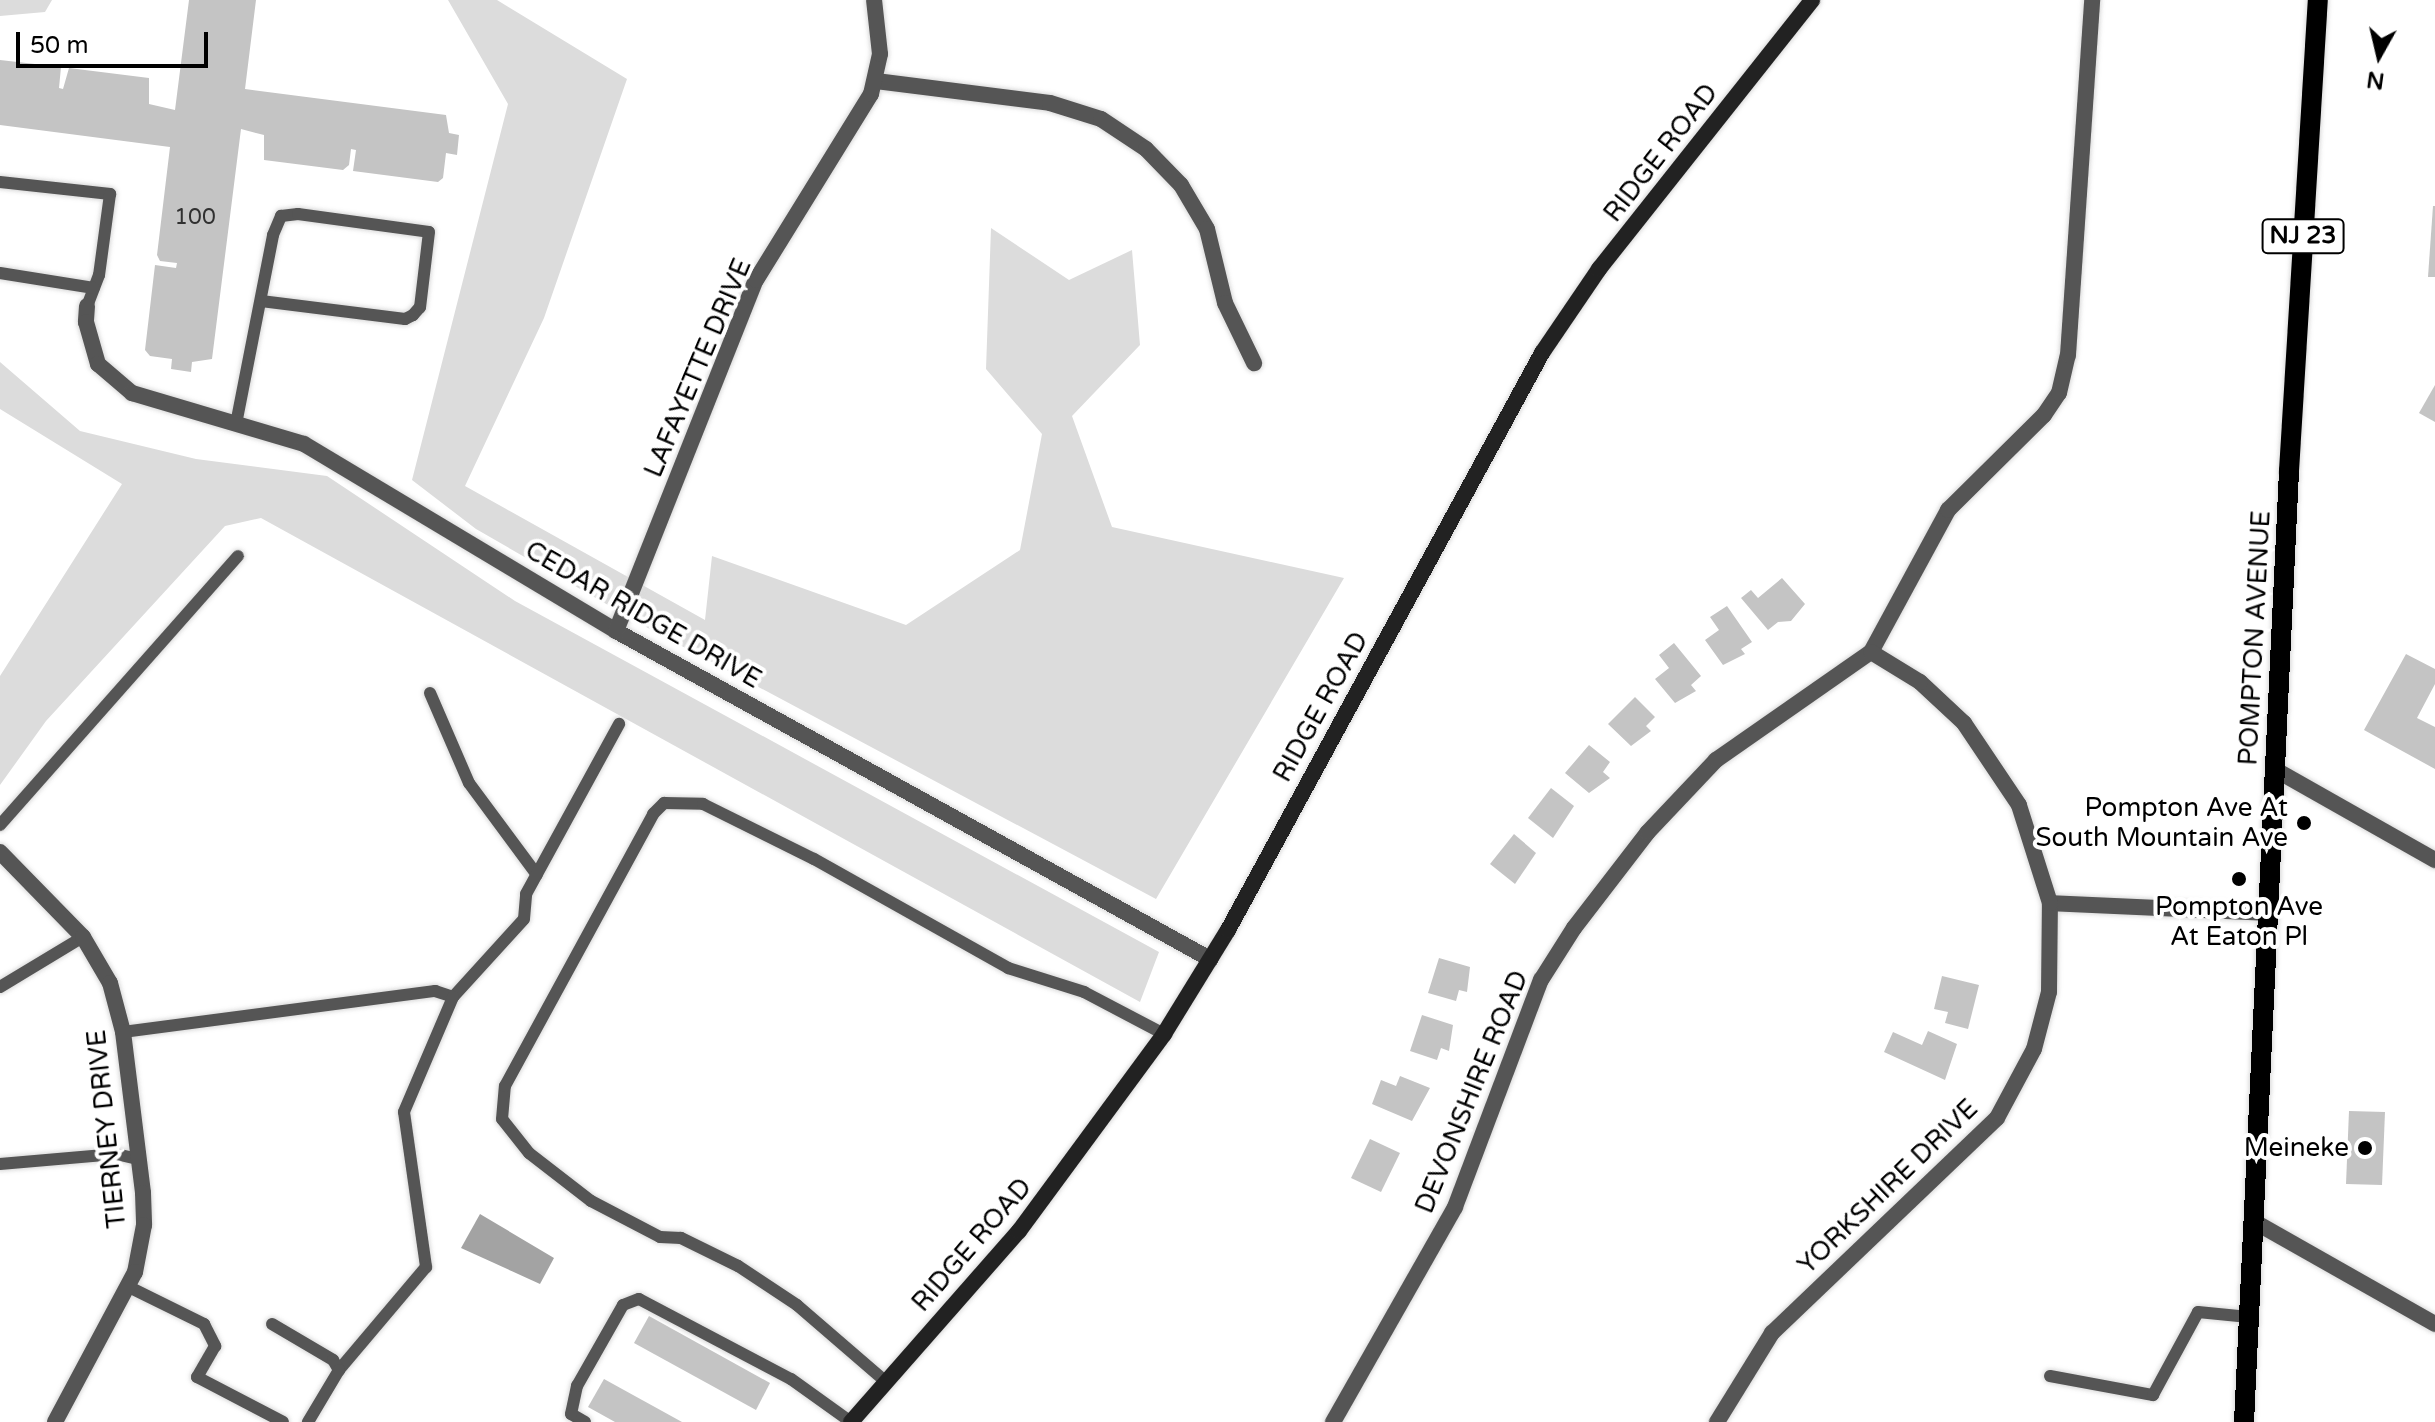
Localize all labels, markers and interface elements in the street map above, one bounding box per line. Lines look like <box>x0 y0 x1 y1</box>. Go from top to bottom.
scale bar <box>20 16 212 66</box>
north arrow <box>2339 16 2419 96</box>
text: 50 m <box>30 31 88 60</box>
text: N <box>2365 66 2386 94</box>
street label: RIDGE ROAD <box>1597 78 1725 228</box>
house number: 100 <box>174 205 216 231</box>
road number: NJ 23 <box>2261 216 2345 256</box>
street label: LAFAYETTE DRIVE <box>638 254 758 482</box>
street label: POMPTON AVENUE <box>2233 510 2277 766</box>
street label: CEDAR RIDGE DRIVE <box>520 535 766 695</box>
street label: RIDGE ROAD <box>1267 627 1375 787</box>
place label: Pompton Ave At South Mountain Ave <box>2036 792 2288 854</box>
marker: Pompton Ave At South Mountain Ave <box>2295 814 2313 832</box>
marker: Pompton Ave At Eaton Pl <box>2230 870 2248 888</box>
place label: Pompton Ave At Eaton Pl <box>2155 891 2323 952</box>
street label: DEVONSHIRE ROAD <box>1409 966 1535 1218</box>
street label: TIERNEY DRIVE <box>81 1028 133 1230</box>
street label: YORKSHIRE DRIVE <box>1792 1093 1984 1281</box>
place label: Meineke <box>2244 1132 2349 1164</box>
marker: Meineke <box>2356 1139 2374 1157</box>
street label: RIDGE ROAD <box>906 1172 1038 1318</box>

